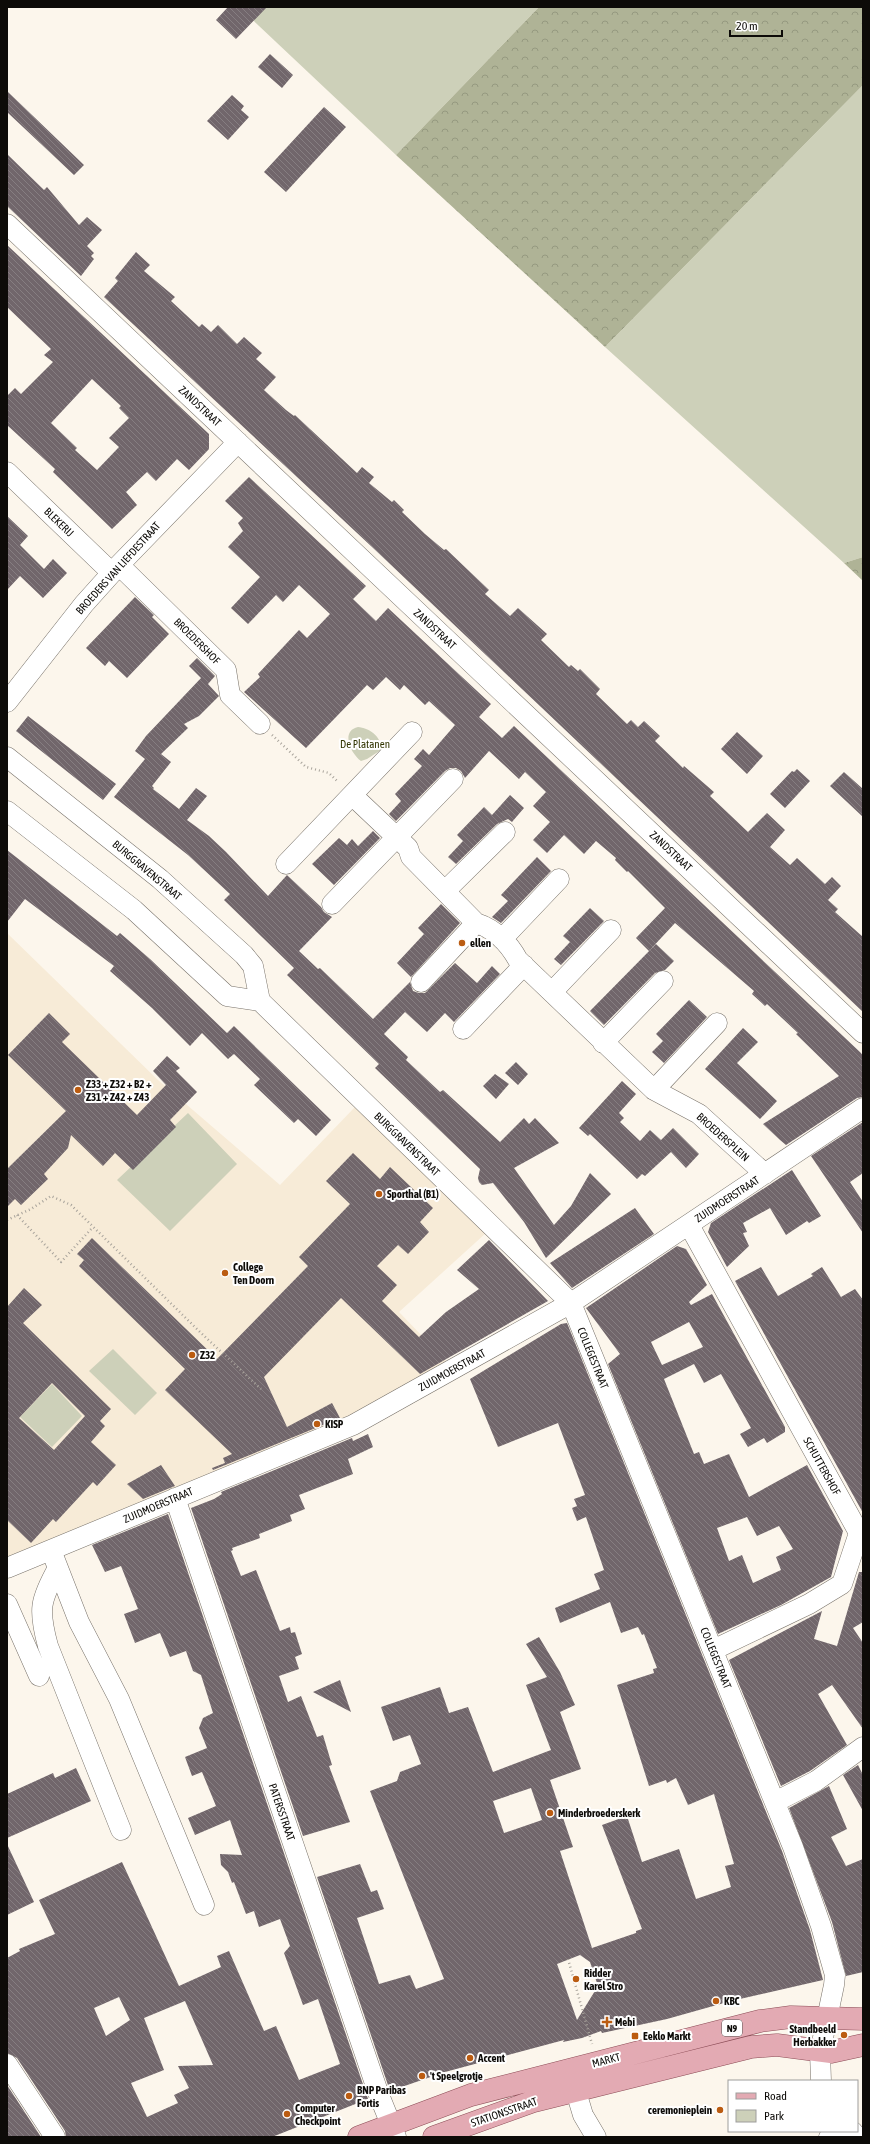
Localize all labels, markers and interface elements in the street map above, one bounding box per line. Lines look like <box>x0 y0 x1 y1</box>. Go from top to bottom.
scale bar <box>730 12 782 38</box>
text: 20 m <box>736 19 758 33</box>
street label: ZANDSTRAAT <box>176 384 224 429</box>
street label: BLEKERIJ <box>42 505 76 539</box>
street label: BROEDERS VAN LIEFDESTRAAT <box>73 519 163 617</box>
street label: ZANDSTRAAT <box>411 607 459 652</box>
street label: BROEDERSHOF <box>172 616 223 667</box>
park label: De Platanen <box>340 738 390 750</box>
street label: ZANDSTRAAT <box>647 829 695 874</box>
street label: BURGGRAVENSTRAAT <box>110 838 184 902</box>
place label: ellen <box>470 937 491 949</box>
marker: ellen <box>457 938 467 948</box>
place label: Z33 + Z32 + B2 + Z31 + Z42 + Z43 <box>86 1078 152 1103</box>
marker: Z33 + Z32 + B2 + Z31 + Z42 + Z43 <box>73 1085 83 1095</box>
street label: BURGGRAVENSTRAAT <box>372 1110 442 1178</box>
street label: BROEDERSPLEIN <box>694 1110 752 1164</box>
street label: ZUIDMOERSTRAAT <box>692 1174 762 1224</box>
place label: Sporthal (B1) <box>387 1188 439 1200</box>
marker: Sporthal (B1) <box>374 1189 384 1199</box>
place label: College Ten Doorn <box>233 1261 274 1286</box>
marker: College Ten Doorn <box>220 1268 230 1278</box>
street label: COLLEGESTRAAT <box>575 1326 611 1391</box>
street label: ZUIDMOERSTRAAT <box>417 1347 488 1393</box>
place label: Z32 <box>200 1349 215 1361</box>
marker: Z32 <box>187 1350 197 1360</box>
place label: KISP <box>325 1418 344 1430</box>
marker: KISP <box>312 1419 322 1429</box>
street label: SCHUTTERSHOF <box>801 1435 843 1497</box>
street label: ZUIDMOERSTRAAT <box>121 1485 195 1525</box>
street label: COLLEGESTRAAT <box>698 1626 734 1691</box>
street label: PATERSSTRAAT <box>267 1782 297 1842</box>
place label: Minderbroederskerk <box>558 1807 640 1819</box>
marker: Minderbroederskerk <box>545 1808 555 1818</box>
place label: Ridder Karel Stro <box>584 1967 623 1992</box>
marker: Ridder Karel Stro <box>571 1974 581 1984</box>
place label: KBC <box>724 1995 740 2007</box>
marker: KBC <box>711 1996 721 2006</box>
place label: Mebi <box>615 2016 636 2028</box>
marker: Mebi <box>602 2017 612 2027</box>
road number: N9 <box>722 2020 742 2036</box>
place label: Standbeeld Herbakker <box>789 2023 837 2048</box>
place label: Eeklo Markt <box>643 2030 692 2042</box>
marker: Standbeeld Herbakker <box>839 2030 849 2040</box>
marker: Eeklo Markt <box>630 2031 640 2041</box>
street label: MARKT <box>591 2050 621 2069</box>
place label: Accent <box>477 2052 506 2064</box>
marker: Accent <box>465 2053 475 2063</box>
place label: 't Speelgrotje <box>430 2070 483 2082</box>
marker: 't Speelgrotje <box>417 2071 427 2081</box>
legend <box>728 2080 858 2132</box>
place label: BNP Paribas Fortis <box>357 2084 406 2109</box>
text: Road <box>764 2089 787 2103</box>
marker: BNP Paribas Fortis <box>344 2091 354 2101</box>
street label: STATIONSSTRAAT <box>469 2095 539 2129</box>
place label: Computer Checkpoint <box>295 2102 341 2127</box>
place label: ceremonieplein <box>648 2104 712 2116</box>
marker: ceremonieplein <box>715 2105 725 2115</box>
marker: Computer Checkpoint <box>282 2109 292 2119</box>
text: Park <box>764 2109 785 2123</box>

